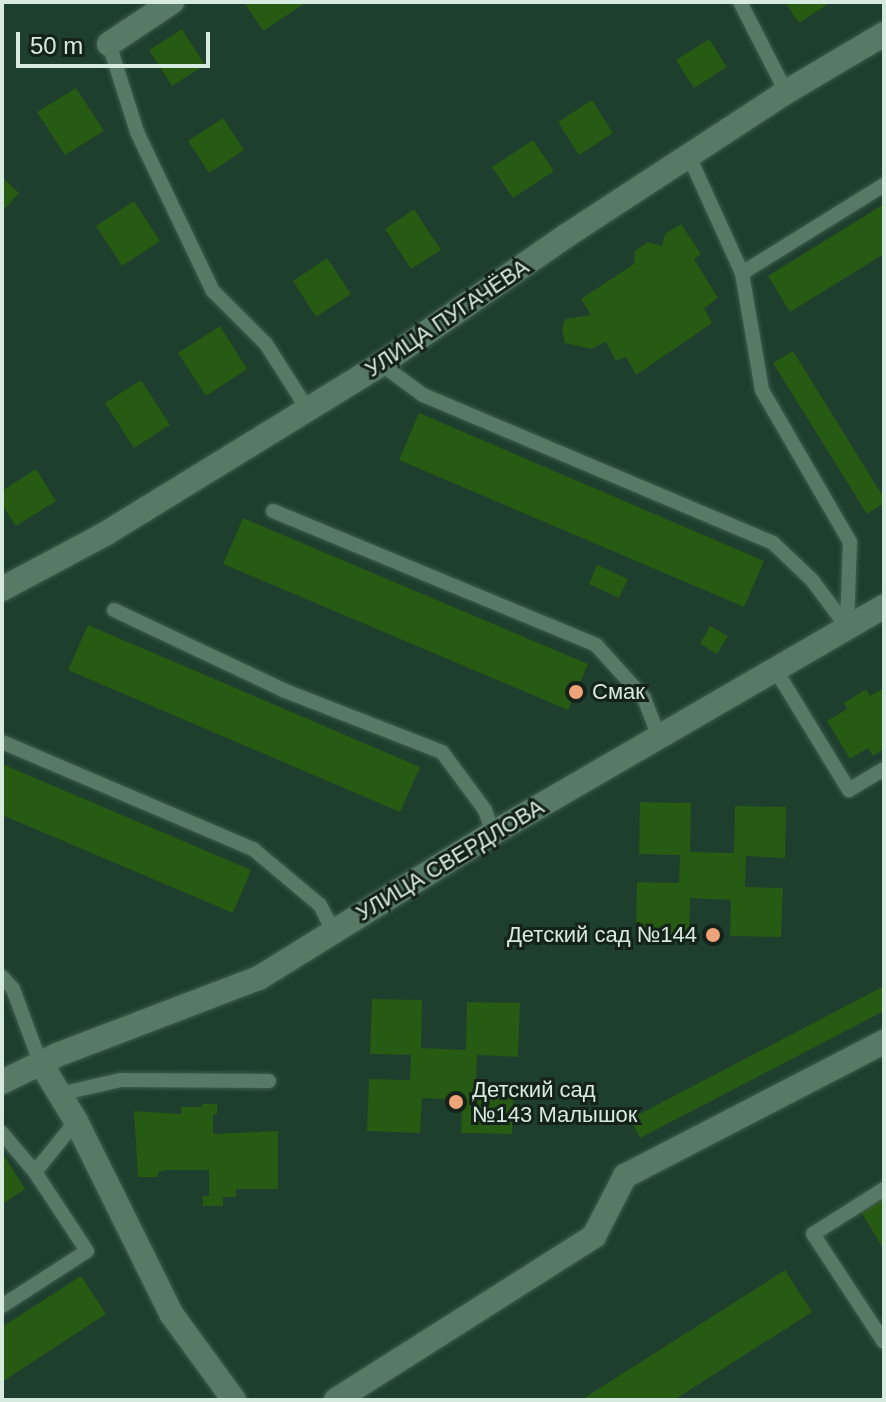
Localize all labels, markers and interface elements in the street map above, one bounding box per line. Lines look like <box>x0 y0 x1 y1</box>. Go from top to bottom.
scale bar <box>20 16 214 66</box>
text: 50 m <box>30 32 83 59</box>
street label: УЛИЦА ПУГАЧЁВА <box>360 253 534 383</box>
place label: Смак <box>592 679 645 705</box>
marker: Смак <box>567 683 585 701</box>
street label: УЛИЦА СВЕРДЛОВА <box>351 794 549 926</box>
place label: Детский сад №144 <box>507 922 697 948</box>
marker: Детский сад №144 <box>704 926 722 944</box>
place label: Детский сад №143 Малышок <box>472 1076 637 1128</box>
marker: Детский сад №143 Малышок <box>447 1093 465 1111</box>

